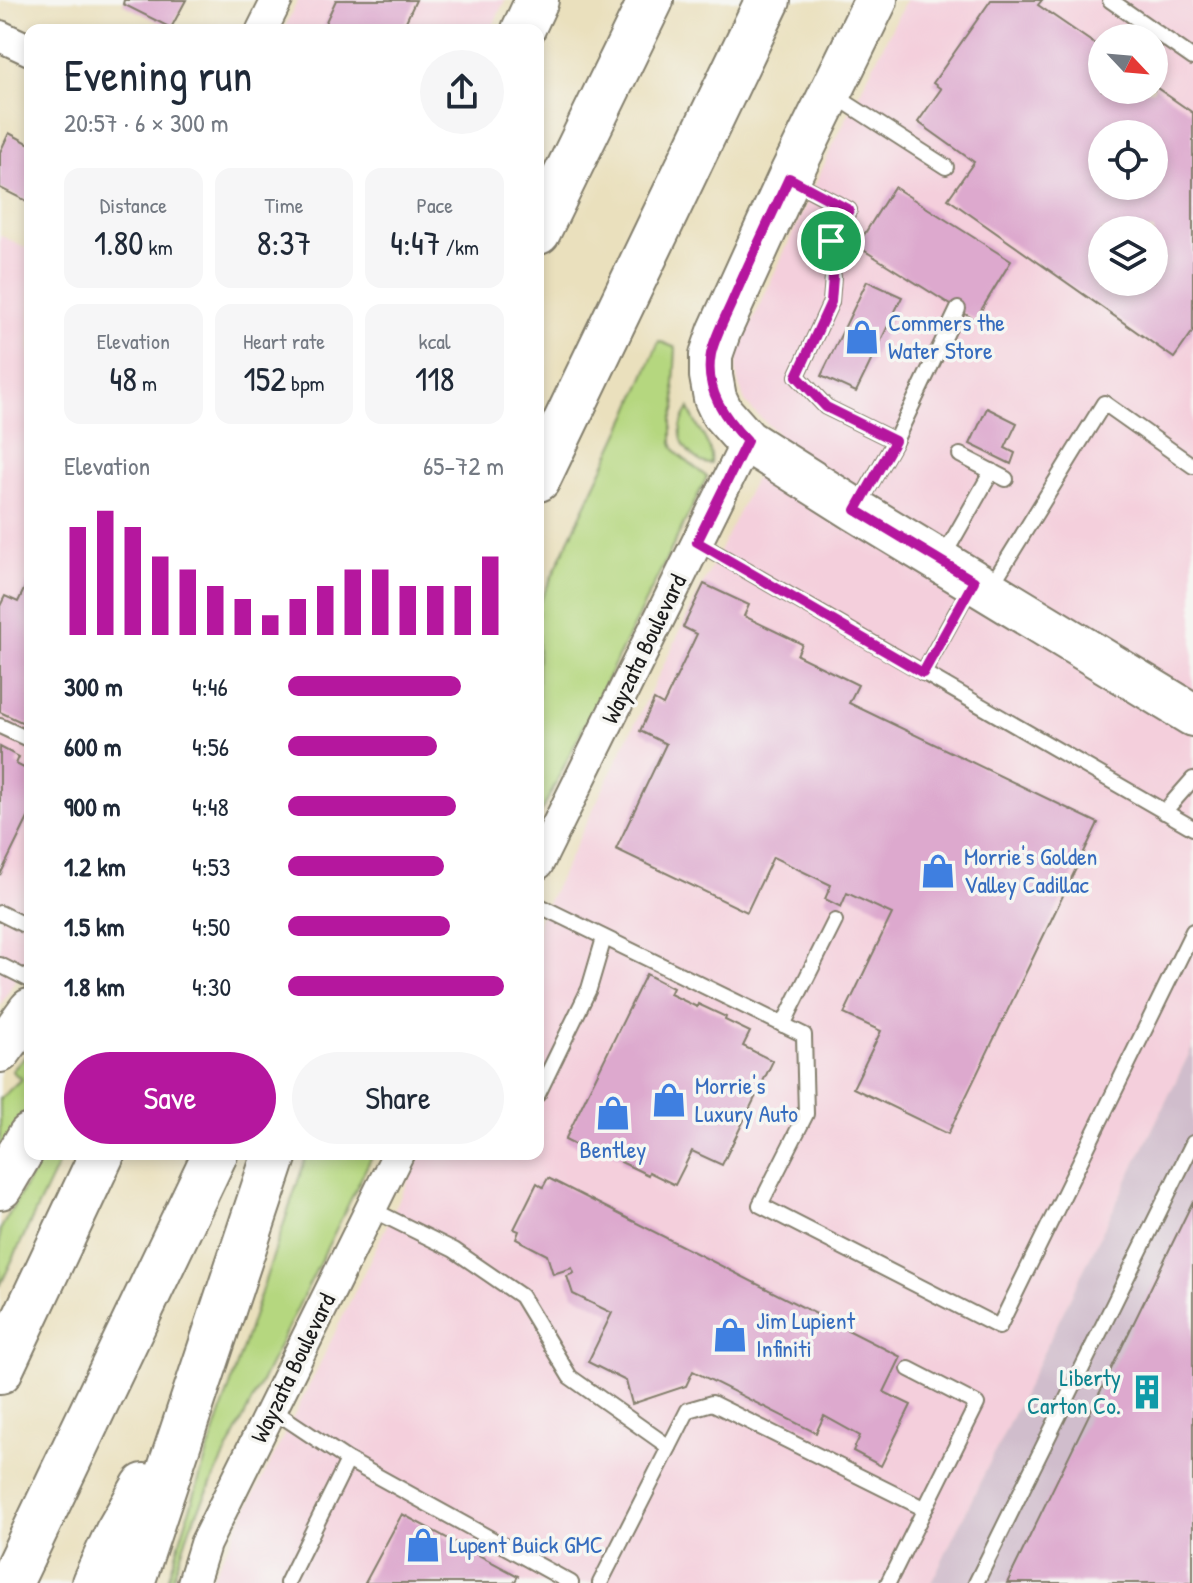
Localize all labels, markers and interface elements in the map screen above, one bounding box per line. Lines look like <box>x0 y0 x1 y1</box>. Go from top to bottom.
north arrow <box>1088 24 1168 104</box>
map controls <box>1088 24 1168 296</box>
text: Evening run <box>64 45 252 105</box>
button: share <box>420 50 504 134</box>
text: 20:57 · 6 × 300 m <box>64 105 229 140</box>
button: locate <box>1088 120 1168 200</box>
text: Distance <box>100 190 167 220</box>
text: Time <box>265 190 303 220</box>
text: Pace <box>416 190 453 220</box>
pin <box>797 207 865 275</box>
button: layers <box>1088 216 1168 296</box>
icon: arrive <box>809 219 853 263</box>
text: 1.80 <box>94 220 144 266</box>
text: 8:37 <box>257 220 311 266</box>
text: 4:47 <box>390 220 441 266</box>
text: km <box>144 232 173 262</box>
text: /km <box>441 232 479 262</box>
place label: Commers the Water Store <box>888 306 1005 366</box>
shop icon: Commers the Water Store <box>843 318 881 356</box>
text: Elevation <box>97 326 170 356</box>
text: Heart rate <box>243 326 325 356</box>
text: kcal <box>419 326 451 356</box>
text: 48 <box>110 356 137 402</box>
text: 152 <box>243 356 286 402</box>
text: 118 <box>415 356 454 402</box>
text: m <box>137 368 157 398</box>
text: bpm <box>286 368 325 398</box>
text: Elevation <box>64 448 150 483</box>
text: 65–72 m <box>423 448 504 483</box>
street label: Wayzata Boulevard <box>593 569 693 728</box>
text: 300 m <box>64 669 123 704</box>
text: 4:46 <box>192 669 228 704</box>
text: 600 m <box>64 729 121 764</box>
text: 4:56 <box>192 729 229 764</box>
text: 900 m <box>64 789 121 824</box>
text: 4:48 <box>192 789 229 824</box>
place label: Morrie's Golden Valley Cadillac <box>964 840 1097 900</box>
text: 1.2 km <box>64 849 126 884</box>
text: 4:53 <box>192 849 230 884</box>
shop icon: Morrie's Golden Valley Cadillac <box>919 852 957 890</box>
text: 1.5 km <box>64 909 124 944</box>
text: 4:50 <box>192 909 230 944</box>
text: 1.8 km <box>64 969 125 1004</box>
text: 4:30 <box>192 969 231 1004</box>
button: Save <box>64 1052 276 1144</box>
button: Share <box>292 1052 504 1144</box>
place label: Morrie's Luxury Auto <box>695 1069 798 1129</box>
shop icon: Morrie's Luxury Auto <box>650 1081 688 1119</box>
shop icon: Bentley <box>594 1094 632 1132</box>
place label: Bentley <box>580 1133 646 1165</box>
street label: Wayzata Boulevard <box>242 1288 342 1447</box>
place label: Jim Lupient Infiniti <box>756 1304 856 1364</box>
shop icon: Jim Lupient Infiniti <box>711 1316 749 1354</box>
place label: Liberty Carton Co. <box>1027 1361 1121 1421</box>
building icon: Liberty Carton Co. <box>1128 1373 1166 1411</box>
shop icon: Lupent Buick GMC <box>404 1526 442 1564</box>
place label: Lupent Buick GMC <box>449 1528 603 1560</box>

